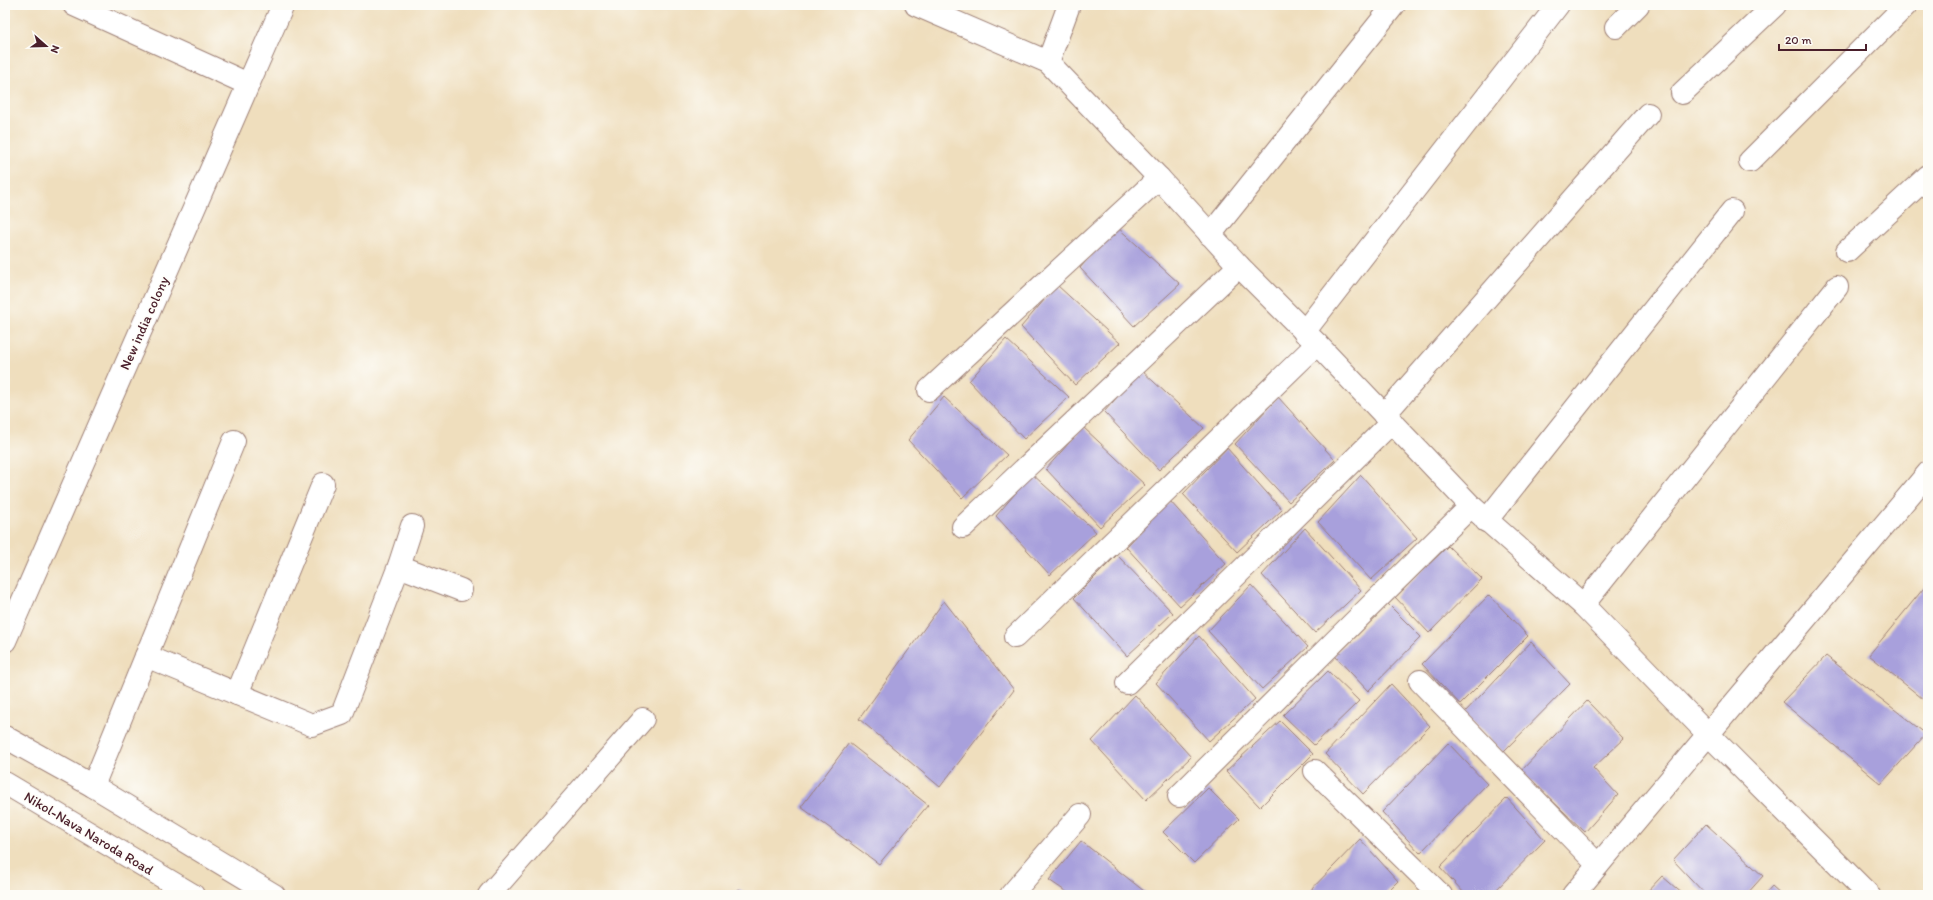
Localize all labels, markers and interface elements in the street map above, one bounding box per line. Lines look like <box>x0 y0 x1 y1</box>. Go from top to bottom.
north arrow <box>26 26 66 66</box>
scale bar <box>1779 26 1866 52</box>
text: 20 m <box>1785 33 1812 47</box>
text: N <box>48 44 62 55</box>
street label: New india colony <box>116 273 173 373</box>
street label: Nikol-Nava Naroda Road <box>21 788 157 879</box>

